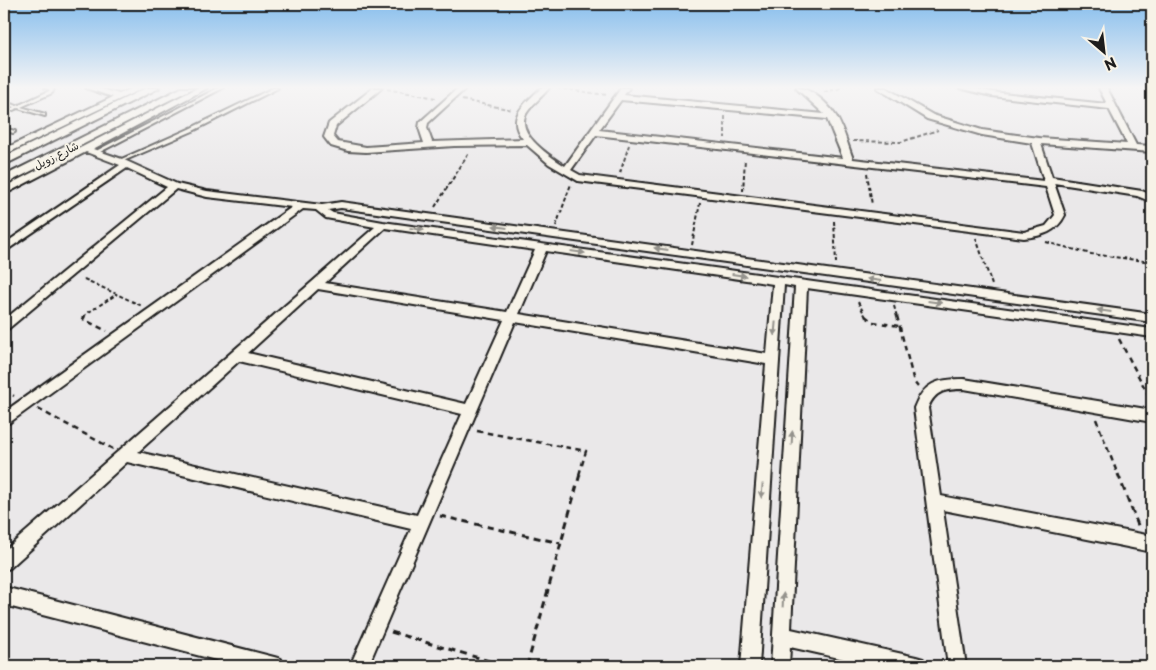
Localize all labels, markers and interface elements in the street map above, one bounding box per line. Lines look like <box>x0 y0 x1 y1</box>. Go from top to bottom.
north arrow <box>1078 28 1128 78</box>
text: N <box>1101 52 1120 76</box>
street label: شارع زويل <box>31 136 82 174</box>
one-way arrow <box>491 223 507 231</box>
one-way arrow <box>410 226 426 234</box>
one-way arrow <box>652 245 668 253</box>
one-way arrow <box>571 248 587 256</box>
one-way arrow <box>731 271 747 279</box>
one-way arrow <box>865 275 881 283</box>
one-way arrow <box>927 298 943 306</box>
one-way arrow <box>1096 307 1112 315</box>
one-way arrow <box>771 321 779 337</box>
one-way arrow <box>789 430 797 446</box>
one-way arrow <box>758 483 766 499</box>
one-way arrow <box>780 592 788 608</box>

